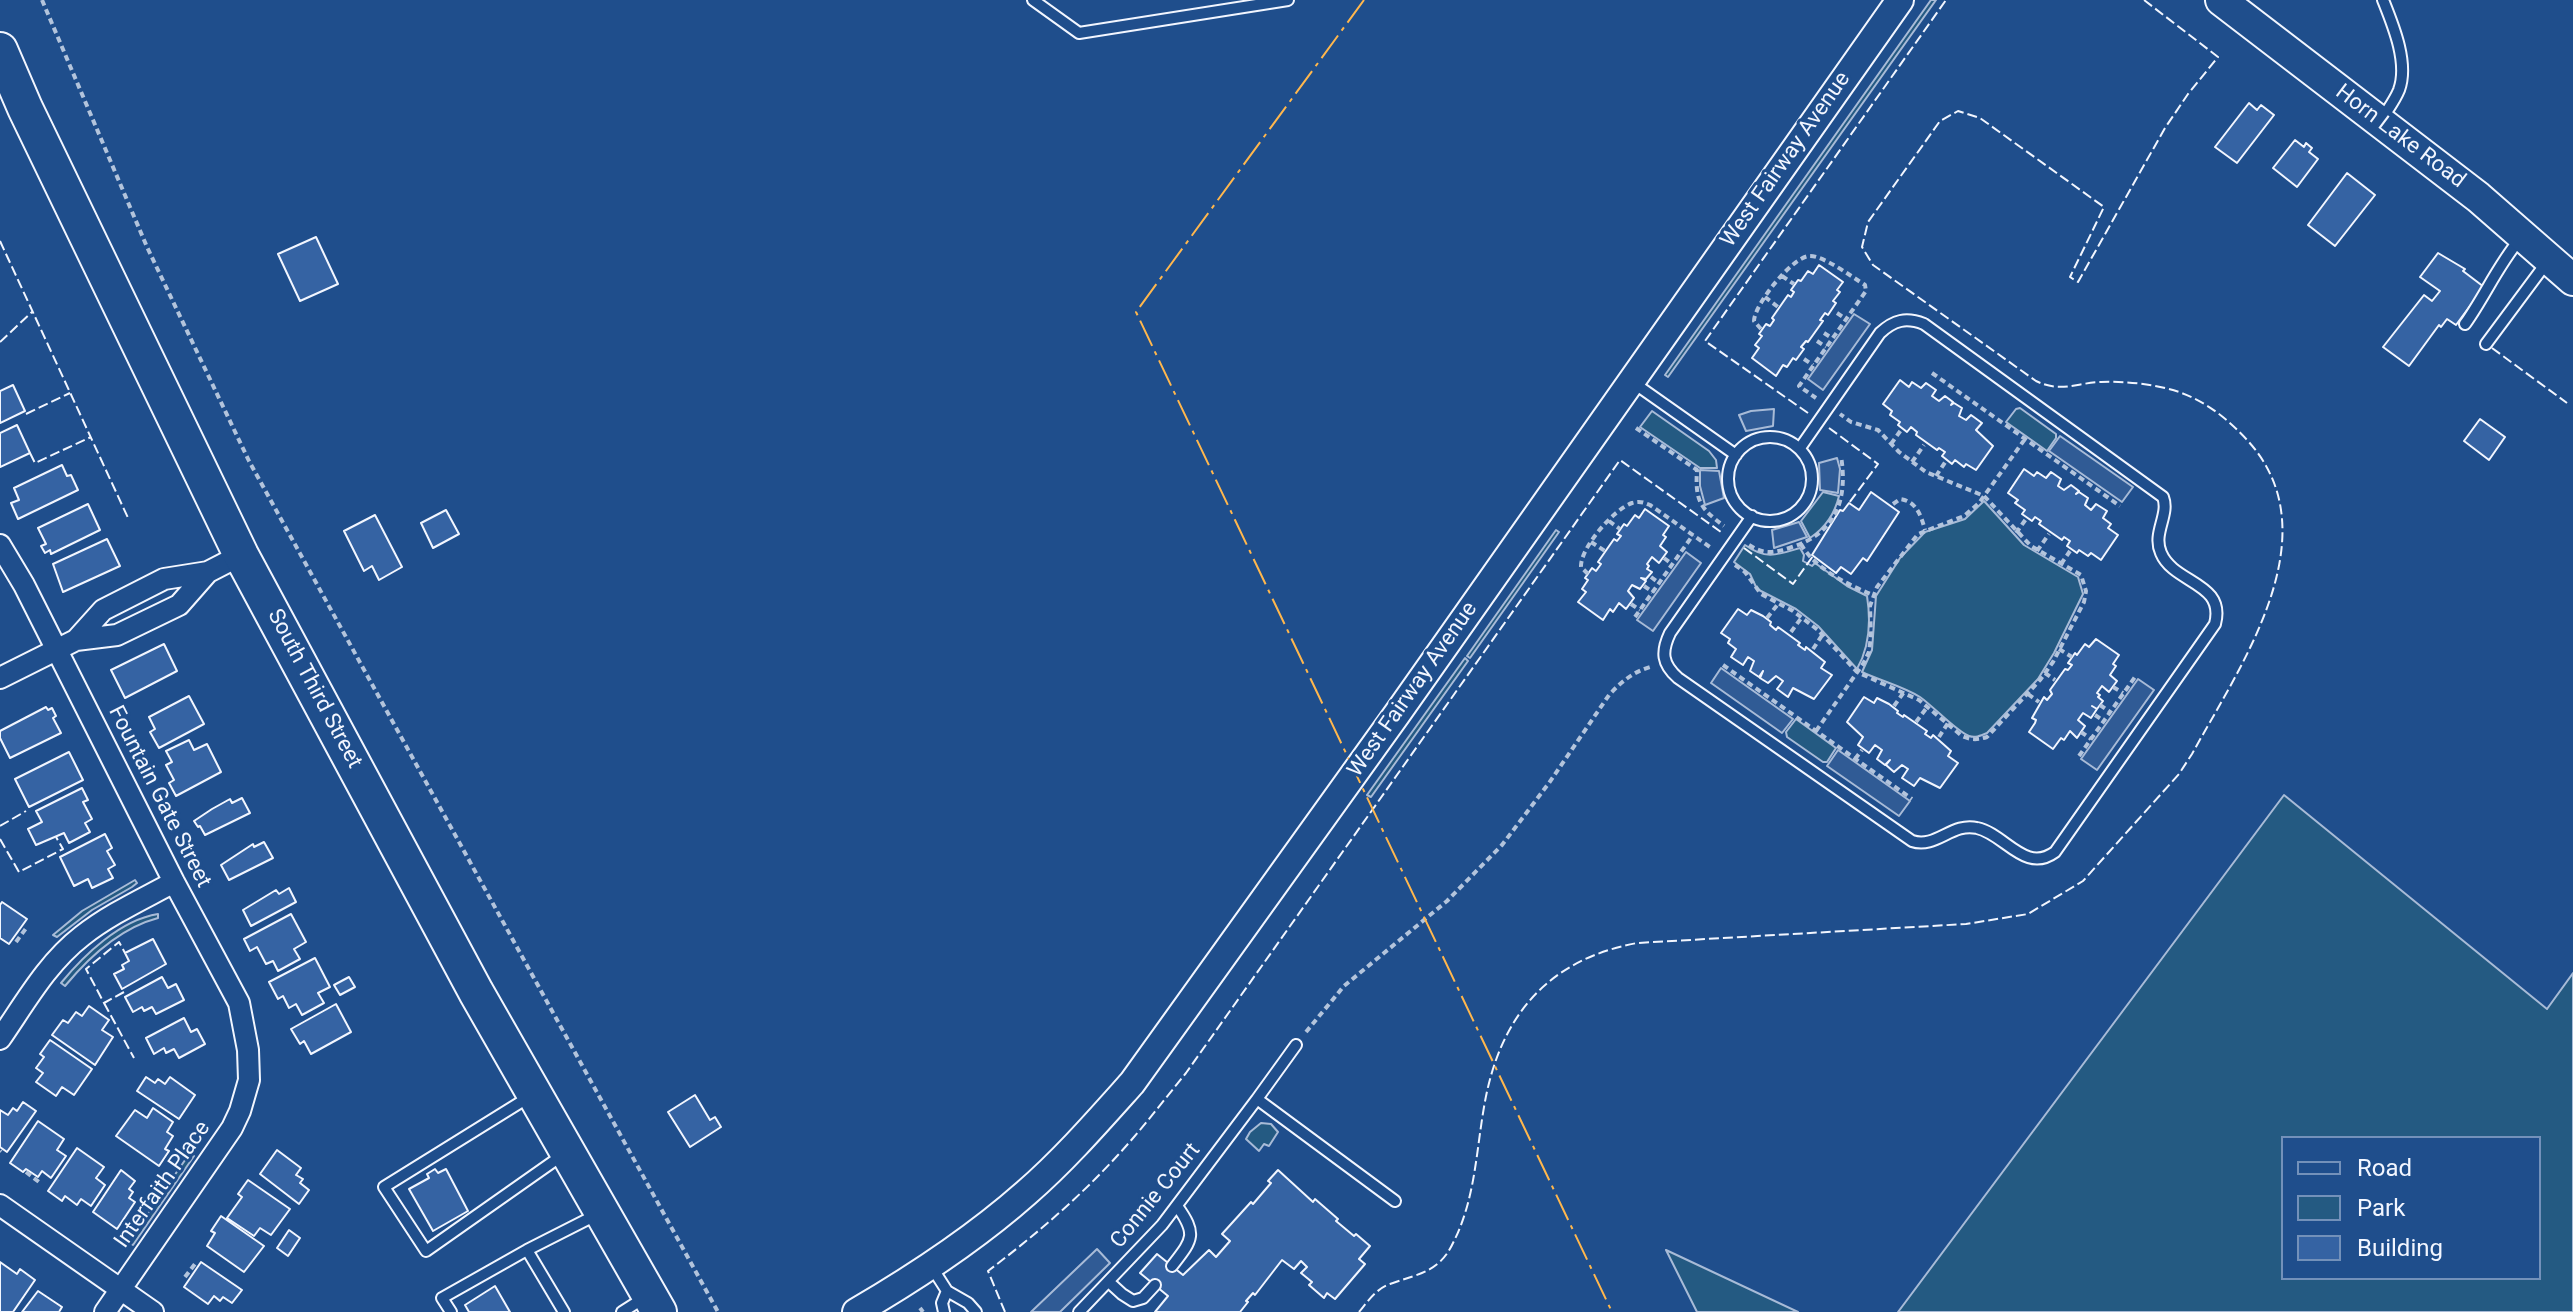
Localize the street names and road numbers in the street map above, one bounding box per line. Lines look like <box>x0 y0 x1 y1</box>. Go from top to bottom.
street label: West Fairway Avenue <box>1716 67 1856 253</box>
street label: Horn Lake Road <box>2330 80 2470 194</box>
street label: West Fairway Avenue <box>1343 597 1483 783</box>
street label: South Third Street <box>261 605 367 773</box>
street label: Fountain Gate Street <box>102 702 216 892</box>
street label: Interfaith Place <box>110 1117 216 1253</box>
street label: Connie Court <box>1106 1138 1206 1254</box>

